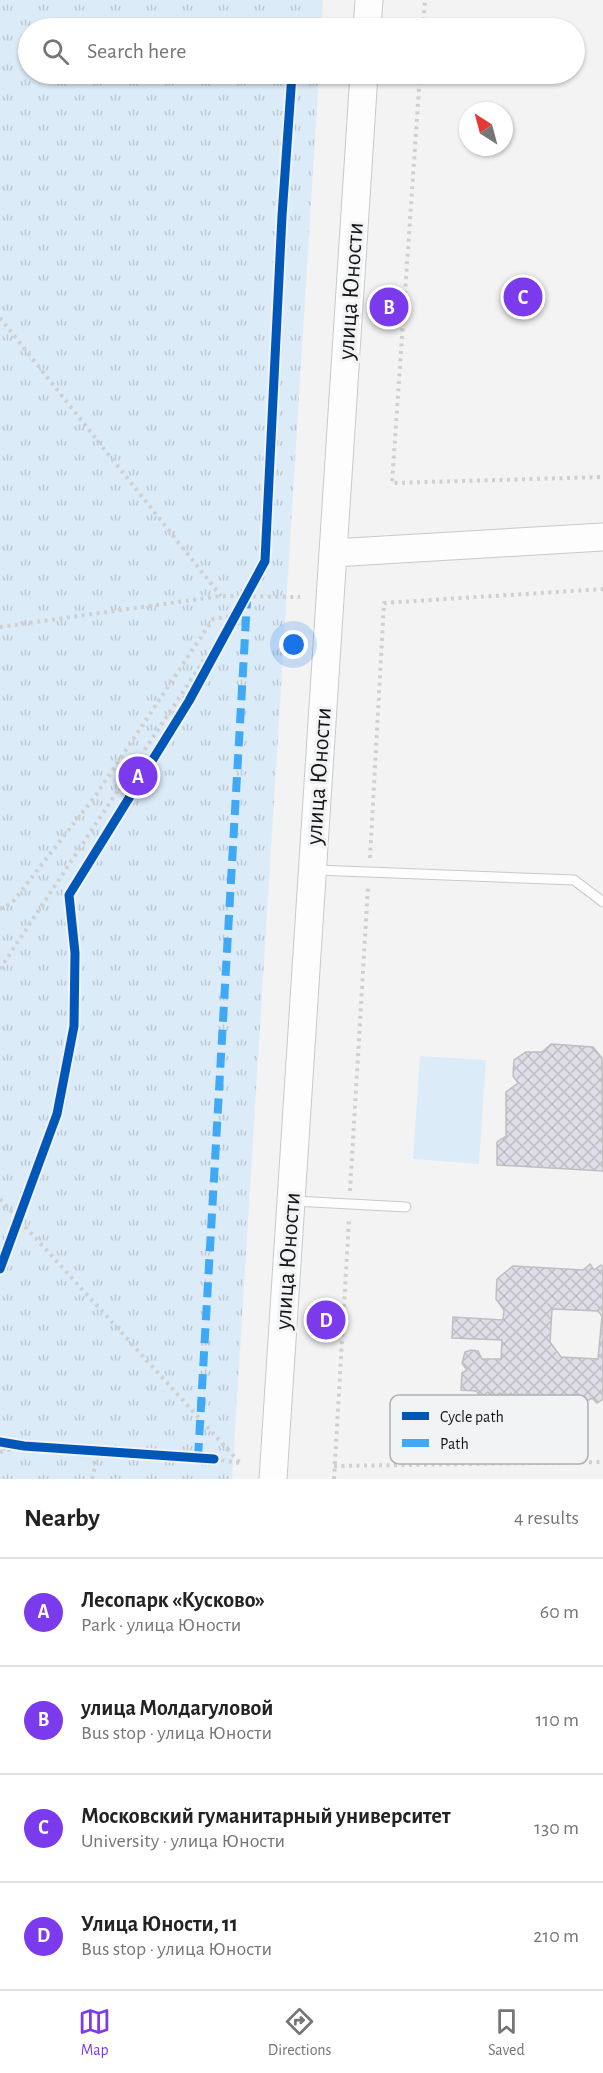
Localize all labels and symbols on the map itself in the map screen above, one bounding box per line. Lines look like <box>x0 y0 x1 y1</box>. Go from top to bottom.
north arrow <box>459 102 513 156</box>
street label: улица Юности <box>334 222 368 362</box>
pin: C <box>504 274 542 320</box>
pin: B <box>370 284 408 330</box>
your location <box>279 630 308 659</box>
street label: улица Юности <box>302 707 336 847</box>
pin: A <box>118 754 158 798</box>
street label: улица Юности <box>271 1192 305 1332</box>
pin: D <box>306 1298 346 1342</box>
legend <box>390 1395 588 1464</box>
text: Cycle path <box>440 1409 504 1426</box>
text: Path <box>440 1436 469 1452</box>

